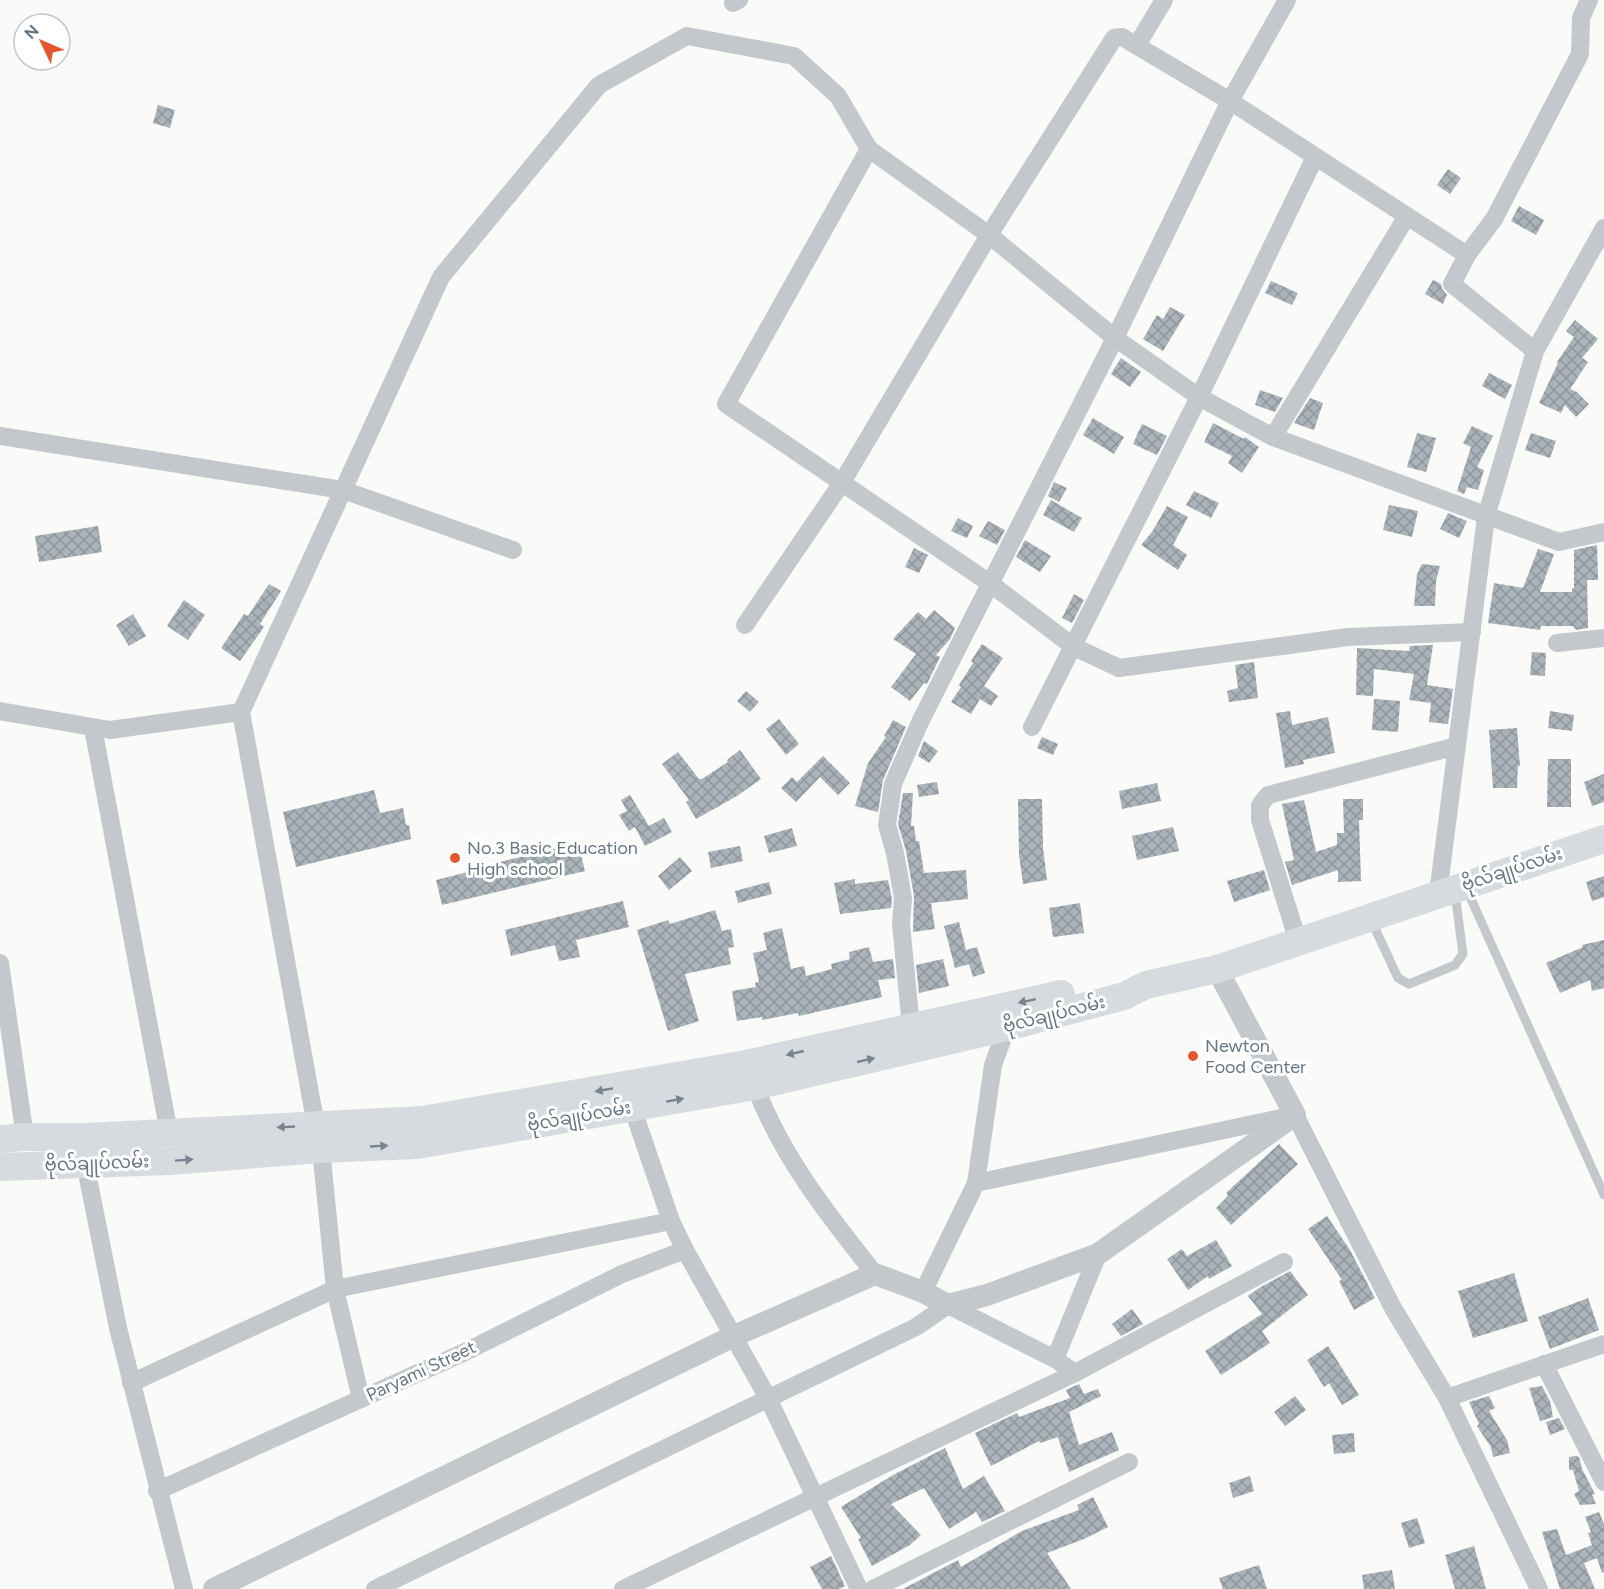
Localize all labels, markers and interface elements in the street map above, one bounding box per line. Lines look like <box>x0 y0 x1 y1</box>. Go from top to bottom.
north arrow <box>12 12 72 72</box>
text: N <box>20 21 43 43</box>
place label: No.3 Basic Education High school <box>467 837 638 880</box>
street label: ဗိုလ်ချုပ်လမ်း <box>1458 839 1566 899</box>
marker: No.3 Basic Education High school <box>448 851 462 865</box>
street label: ဗိုလ်ချုပ်လမ်း <box>1000 988 1108 1041</box>
one-way arrow <box>1017 997 1036 1006</box>
place label: Newton Food Center <box>1205 1035 1306 1078</box>
one-way arrow <box>785 1049 804 1058</box>
marker: Newton Food Center <box>1186 1049 1200 1063</box>
one-way arrow <box>857 1054 875 1064</box>
one-way arrow <box>594 1085 613 1094</box>
street label: ဗိုလ်ချုပ်လမ်း <box>525 1093 633 1140</box>
one-way arrow <box>666 1095 685 1104</box>
one-way arrow <box>276 1123 295 1132</box>
one-way arrow <box>369 1142 388 1151</box>
street label: ဗိုလ်ချုပ်လမ်း <box>44 1147 150 1180</box>
one-way arrow <box>175 1155 194 1164</box>
street label: Paryami Street <box>363 1336 479 1406</box>

